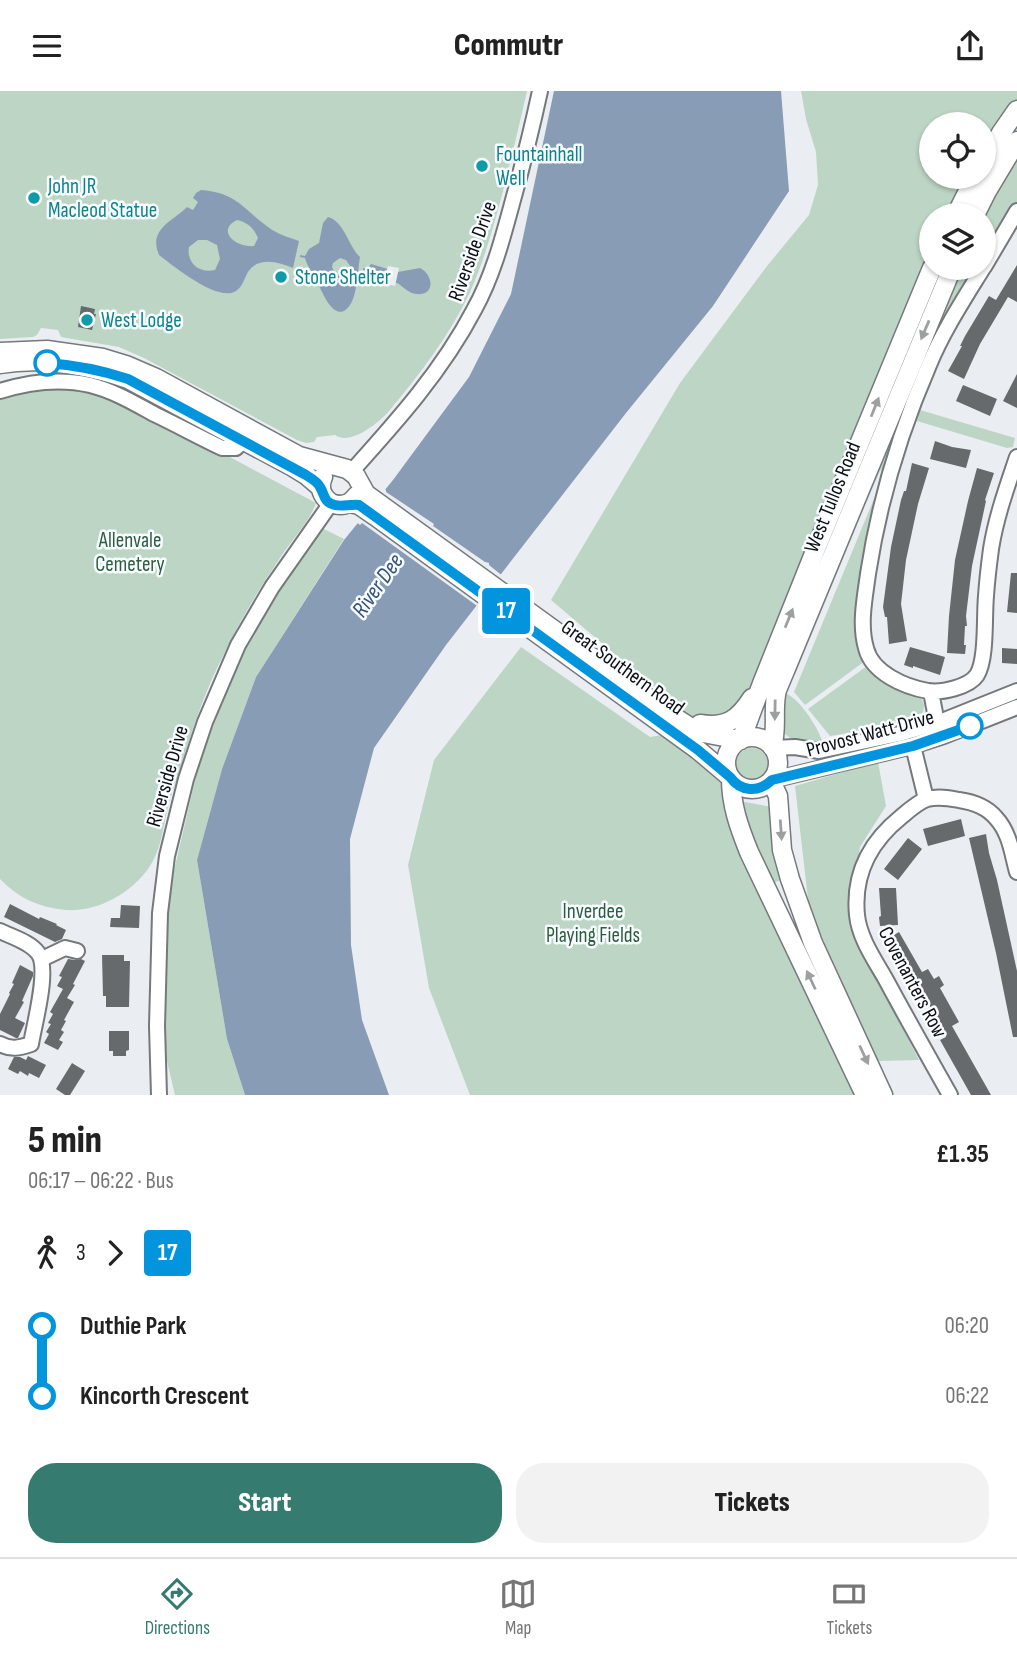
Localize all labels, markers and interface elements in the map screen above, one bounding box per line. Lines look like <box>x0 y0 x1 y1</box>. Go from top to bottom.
text: Commutr <box>454 26 563 65</box>
icon: menu <box>28 27 66 65</box>
icon: share <box>951 27 989 65</box>
map controls <box>919 112 996 280</box>
button: locate <box>919 112 996 189</box>
place label: Fountainhall Well <box>496 142 582 191</box>
marker: Fountainhall Well <box>474 158 490 174</box>
place label: John JR Macleod Statue <box>47 174 157 223</box>
marker: John JR Macleod Statue <box>26 190 42 206</box>
street label: Riverside Drive <box>443 198 502 304</box>
button: layers <box>919 203 996 280</box>
place label: Stone Shelter <box>295 265 391 290</box>
marker: Stone Shelter <box>273 269 289 285</box>
place label: West Lodge <box>101 308 182 333</box>
marker: West Lodge <box>79 312 95 328</box>
one-way arrow <box>919 320 930 341</box>
unlabelled marker <box>34 350 60 376</box>
one-way arrow <box>869 396 880 417</box>
street label: West Tullos Road <box>799 438 866 556</box>
park label: Allenvale Cemetery <box>95 528 165 577</box>
water label: River Dee <box>346 548 410 623</box>
line badge: 17 <box>475 588 538 634</box>
text: 17 <box>496 596 516 625</box>
one-way arrow <box>783 607 794 628</box>
street label: Great Southern Road <box>556 614 689 720</box>
one-way arrow <box>769 699 781 721</box>
street label: Provost Watt Drive <box>804 704 937 763</box>
unlabelled marker <box>957 713 983 739</box>
street label: Riverside Drive <box>141 723 194 830</box>
one-way arrow <box>776 819 787 841</box>
park label: Inverdee Playing Fields <box>546 899 640 948</box>
street label: Covenanters Row <box>873 922 952 1042</box>
one-way arrow <box>805 970 816 991</box>
one-way arrow <box>858 1045 869 1065</box>
text: 5 min <box>28 1118 102 1163</box>
text: £1.35 <box>936 1139 989 1170</box>
text: 06:17 – 06:22 · Bus <box>28 1167 174 1195</box>
icon: walk <box>28 1234 66 1272</box>
icon: forward <box>96 1234 134 1272</box>
text: 17 <box>158 1238 177 1267</box>
text: 3 <box>76 1239 86 1267</box>
text: Duthie Park <box>80 1311 187 1342</box>
text: 06:20 <box>945 1312 989 1340</box>
text: Kincorth Crescent <box>80 1381 249 1412</box>
text: 06:22 <box>945 1382 989 1410</box>
button: Start <box>28 1463 502 1543</box>
button: Tickets <box>516 1463 989 1543</box>
tab: Directions <box>145 1575 210 1640</box>
tab: Map <box>499 1575 537 1640</box>
tab: Tickets <box>826 1575 872 1640</box>

